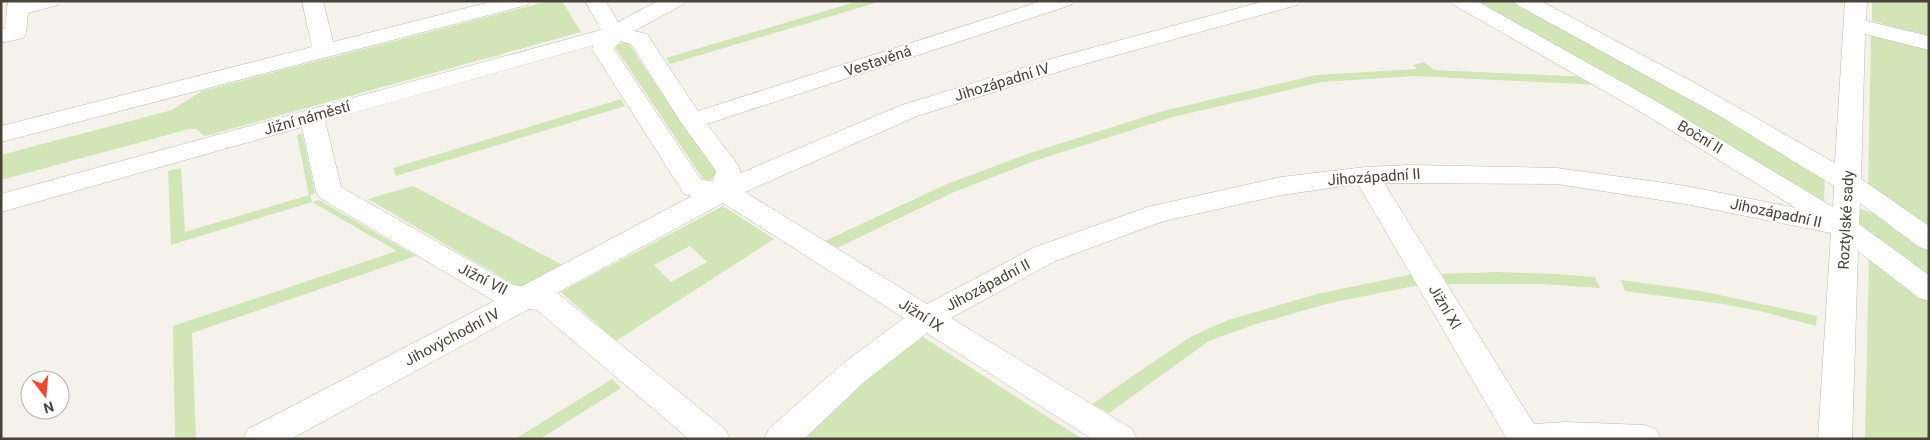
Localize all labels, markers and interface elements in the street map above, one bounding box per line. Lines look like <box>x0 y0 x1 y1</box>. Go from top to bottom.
street label: Vestavěná <box>842 42 914 80</box>
street label: Jihozápadní IV <box>952 59 1052 105</box>
street label: Jižní náměstí <box>262 97 353 139</box>
street label: Boční II <box>1674 117 1726 157</box>
street label: Jihozápadní II <box>1327 165 1421 189</box>
street label: Roztylské sady <box>1834 170 1858 270</box>
street label: Jihozápadní II <box>1729 195 1823 231</box>
street label: Jihozápadní II <box>943 255 1033 315</box>
street label: Jižní VII <box>455 259 511 299</box>
street label: Jižní XI <box>1425 282 1465 332</box>
street label: Jižní IX <box>896 294 947 336</box>
street label: Jihovýchodní IV <box>401 304 503 370</box>
north arrow <box>20 370 70 420</box>
text: N <box>42 398 56 417</box>

